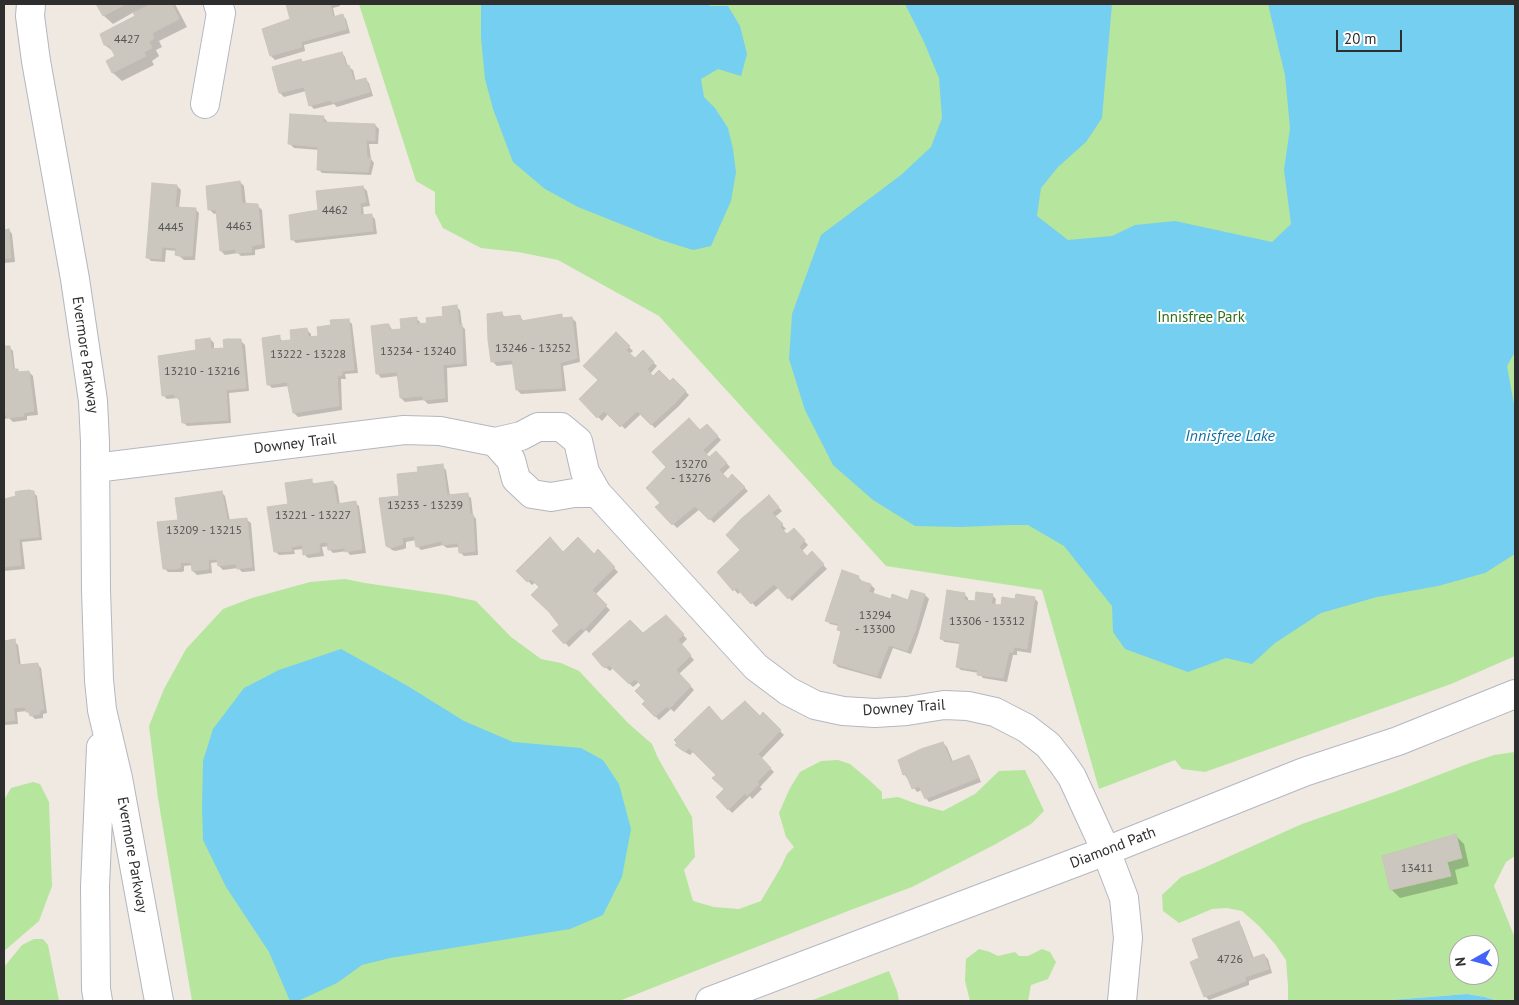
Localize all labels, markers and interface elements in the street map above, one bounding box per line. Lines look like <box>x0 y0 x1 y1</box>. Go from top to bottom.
scale bar <box>1339 20 1405 52</box>
text: 20 m <box>1344 29 1377 48</box>
house number: 4427 <box>114 33 140 47</box>
house number: 4462 <box>322 204 348 218</box>
house number: 4463 <box>226 220 252 234</box>
house number: 4445 <box>158 221 184 235</box>
street label: Evermore Parkway <box>68 295 102 415</box>
park label: Innisfree Park <box>1157 309 1245 327</box>
house number: 13246 - 13252 <box>495 342 571 356</box>
house number: 13234 - 13240 <box>380 345 456 359</box>
house number: 13222 - 13228 <box>270 348 346 362</box>
house number: 13210 - 13216 <box>164 365 240 379</box>
water label: Innisfree Lake <box>1185 426 1275 446</box>
street label: Downey Trail <box>253 430 337 458</box>
house number: 13270 - 13276 <box>671 458 711 486</box>
house number: 13233 - 13239 <box>387 499 463 513</box>
house number: 13221 - 13227 <box>275 509 351 523</box>
house number: 13209 - 13215 <box>166 524 242 538</box>
house number: 13294 - 13300 <box>855 609 895 637</box>
house number: 13306 - 13312 <box>949 615 1025 629</box>
street label: Downey Trail <box>862 696 946 720</box>
street label: Evermore Parkway <box>113 795 151 915</box>
street label: Diamond Path <box>1068 823 1158 873</box>
house number: 13411 <box>1401 862 1433 876</box>
north arrow <box>1449 935 1499 985</box>
house number: 4726 <box>1217 953 1243 967</box>
text: N <box>1451 956 1470 967</box>

